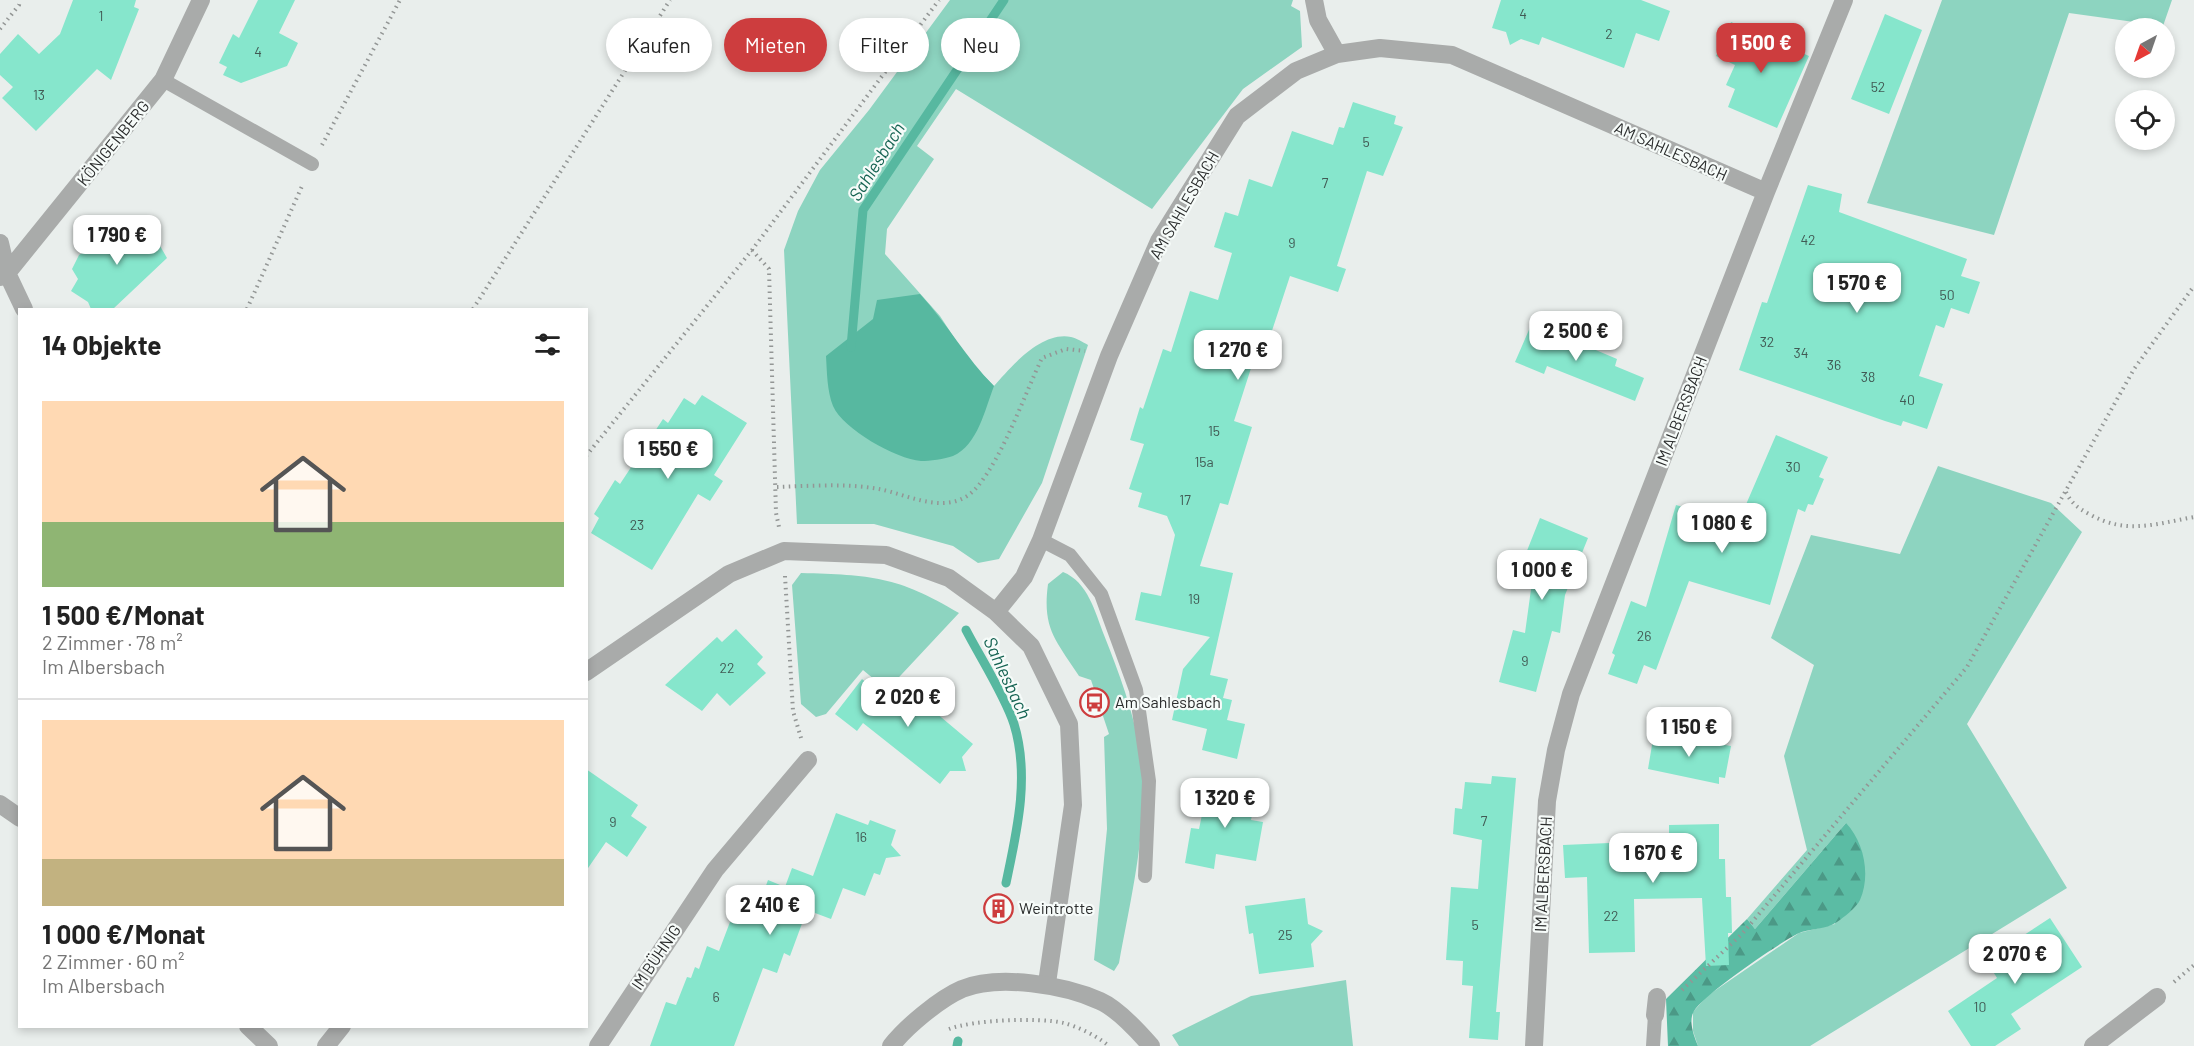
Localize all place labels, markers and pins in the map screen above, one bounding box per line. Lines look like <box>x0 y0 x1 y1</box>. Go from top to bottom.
pin: 1 500 € <box>1706 23 1816 74</box>
pin: 1 790 € <box>62 215 172 266</box>
pin: 1 570 € <box>1802 263 1912 314</box>
pin: 2 500 € <box>1521 311 1631 362</box>
pin: 1 270 € <box>1183 330 1293 381</box>
pin: 1 550 € <box>613 429 723 480</box>
pin: 1 080 € <box>1667 503 1777 554</box>
pin: 1 000 € <box>1487 550 1597 601</box>
pin: 2 020 € <box>853 677 963 728</box>
bus stop icon: Am Sahlesbach <box>1078 686 1110 718</box>
place label: Am Sahlesbach <box>1115 692 1221 711</box>
pin: 1 150 € <box>1634 707 1744 758</box>
pin: 1 320 € <box>1170 778 1280 829</box>
pin: 1 670 € <box>1598 833 1708 884</box>
pin: 2 410 € <box>715 885 825 936</box>
building icon: Weintrotte <box>982 892 1014 924</box>
place label: Weintrotte <box>1019 898 1094 917</box>
pin: 2 070 € <box>1960 934 2070 985</box>

